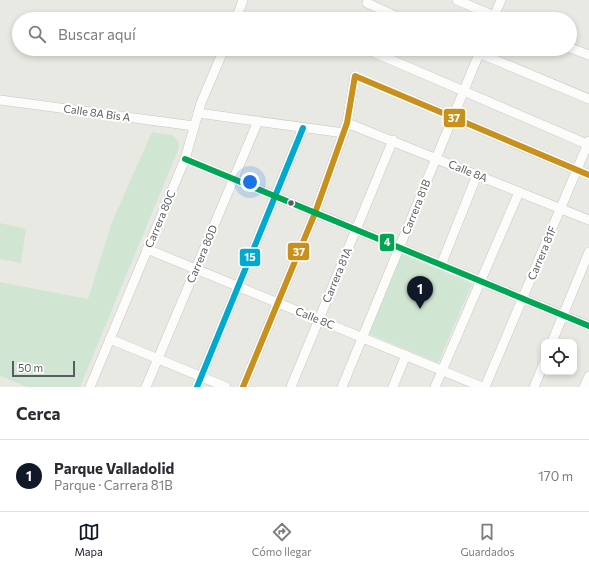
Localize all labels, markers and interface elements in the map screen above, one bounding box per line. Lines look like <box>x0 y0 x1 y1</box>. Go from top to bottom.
search box <box>12 12 577 56</box>
icon: search <box>26 23 48 45</box>
text: Buscar aquí <box>58 25 136 43</box>
street label: Calle 8A Bis A <box>63 101 132 124</box>
line badge: 37 <box>443 108 466 128</box>
text: 37 <box>448 111 460 124</box>
street label: Calle 8A <box>447 157 490 184</box>
your location <box>240 172 260 192</box>
street label: Carrera 81B <box>399 177 432 236</box>
street label: Carrera 80C <box>142 188 177 250</box>
unlabelled marker <box>286 198 296 208</box>
street label: Carrera 80D <box>183 223 220 285</box>
street label: Carrera 81F <box>524 224 559 282</box>
line badge: 4 <box>379 233 395 252</box>
text: 4 <box>384 235 391 248</box>
line badge: 37 <box>287 242 310 261</box>
text: 37 <box>293 245 305 258</box>
street label: Carrera 81A <box>319 245 354 304</box>
line badge: 15 <box>239 248 261 267</box>
text: 15 <box>244 250 256 263</box>
pin: 1 <box>407 276 433 309</box>
street label: Calle 8C <box>294 304 337 331</box>
map controls <box>541 339 577 375</box>
button: locate <box>541 339 577 375</box>
scale bar <box>12 359 75 378</box>
text: 50 m <box>18 361 43 374</box>
text: Cerca <box>16 403 61 424</box>
text: Parque Valladolid <box>54 459 174 477</box>
text: 1 <box>26 468 32 484</box>
text: 170 m <box>538 468 573 484</box>
text: Parque · Carrera 81B <box>54 477 173 493</box>
tab: Mapa <box>74 521 103 558</box>
tab: Cómo llegar <box>252 521 312 558</box>
tab: Guardados <box>460 521 515 558</box>

